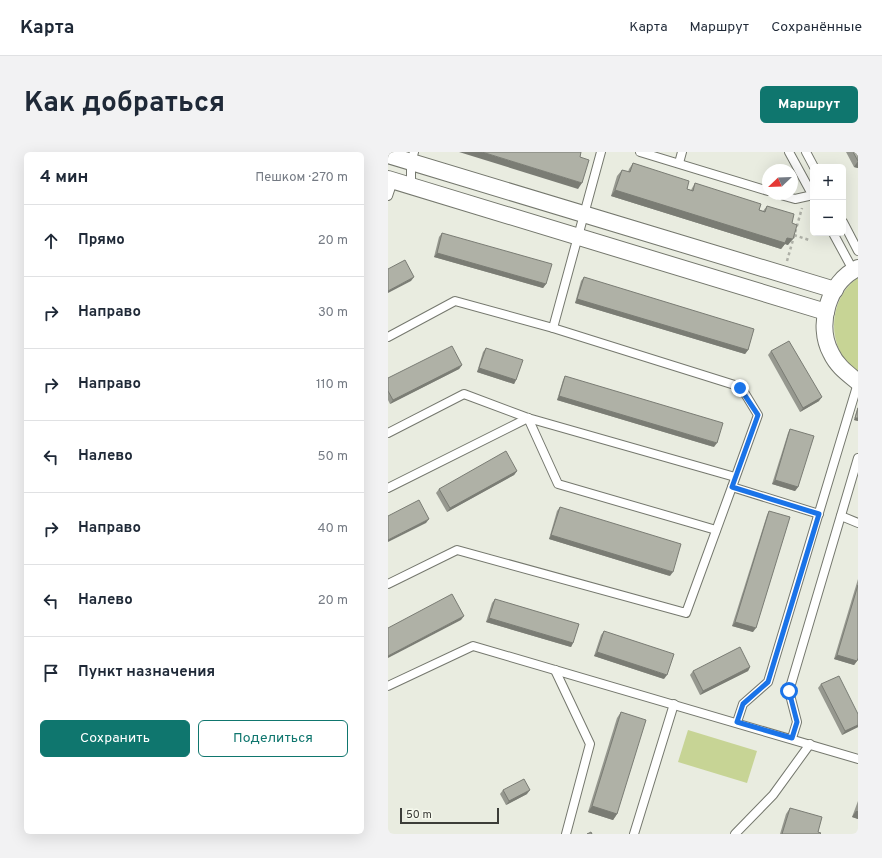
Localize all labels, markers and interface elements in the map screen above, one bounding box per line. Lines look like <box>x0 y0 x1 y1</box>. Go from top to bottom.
text: Карта <box>20 16 74 40</box>
text: Карта <box>629 19 668 36</box>
text: Маршрут <box>690 19 749 36</box>
text: Сохранённые <box>771 19 862 36</box>
text: Как добраться <box>24 86 225 122</box>
button: Маршрут <box>760 86 858 123</box>
north arrow <box>762 164 798 200</box>
map controls <box>810 164 846 236</box>
button: + <box>810 164 846 200</box>
text: 4 мин <box>40 167 88 189</box>
text: Пешком · 270 m <box>255 170 348 186</box>
button: − <box>810 200 846 236</box>
icon: ahead <box>40 230 62 252</box>
text: Прямо <box>78 231 125 250</box>
text: 20 m <box>318 233 348 249</box>
icon: right <box>40 302 62 324</box>
text: Направо <box>78 303 141 322</box>
text: 30 m <box>318 305 348 321</box>
icon: right <box>40 374 62 396</box>
text: Направо <box>78 375 141 394</box>
text: 110 m <box>316 377 348 393</box>
route end <box>731 379 749 397</box>
icon: left <box>40 446 62 468</box>
text: Налево <box>78 447 133 466</box>
text: 50 m <box>318 449 348 465</box>
icon: right <box>40 518 62 540</box>
text: Направо <box>78 519 141 538</box>
text: 40 m <box>318 521 348 537</box>
icon: left <box>40 590 62 612</box>
text: Налево <box>78 591 133 610</box>
text: 20 m <box>318 593 348 609</box>
icon: arrive <box>40 662 62 684</box>
text: Пункт назначения <box>78 663 215 682</box>
route start <box>780 682 798 700</box>
button: Сохранить <box>40 720 190 757</box>
button: Поделиться <box>198 720 348 757</box>
scale bar <box>400 806 499 825</box>
text: 50 m <box>406 808 432 822</box>

